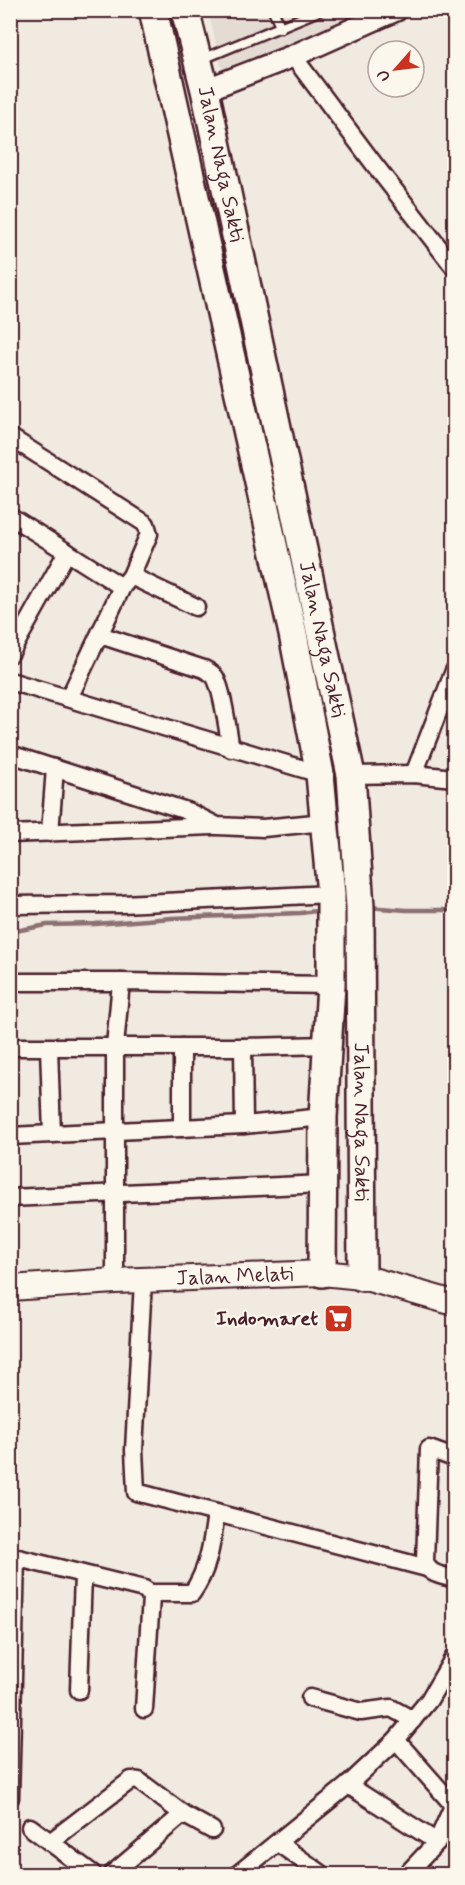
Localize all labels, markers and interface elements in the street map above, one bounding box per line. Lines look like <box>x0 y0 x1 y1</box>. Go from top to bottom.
north arrow <box>366 39 426 99</box>
text: U <box>372 66 396 85</box>
street label: Jalan Naga Sakti <box>190 83 251 245</box>
street label: Jalan Naga Sakti <box>292 559 352 720</box>
street label: Jalan Naga Sakti <box>345 1042 376 1201</box>
street label: Jalan Melati <box>175 1260 294 1293</box>
supermarket icon: Indomaret <box>323 1303 355 1335</box>
place label: Indomaret <box>216 1305 318 1333</box>

